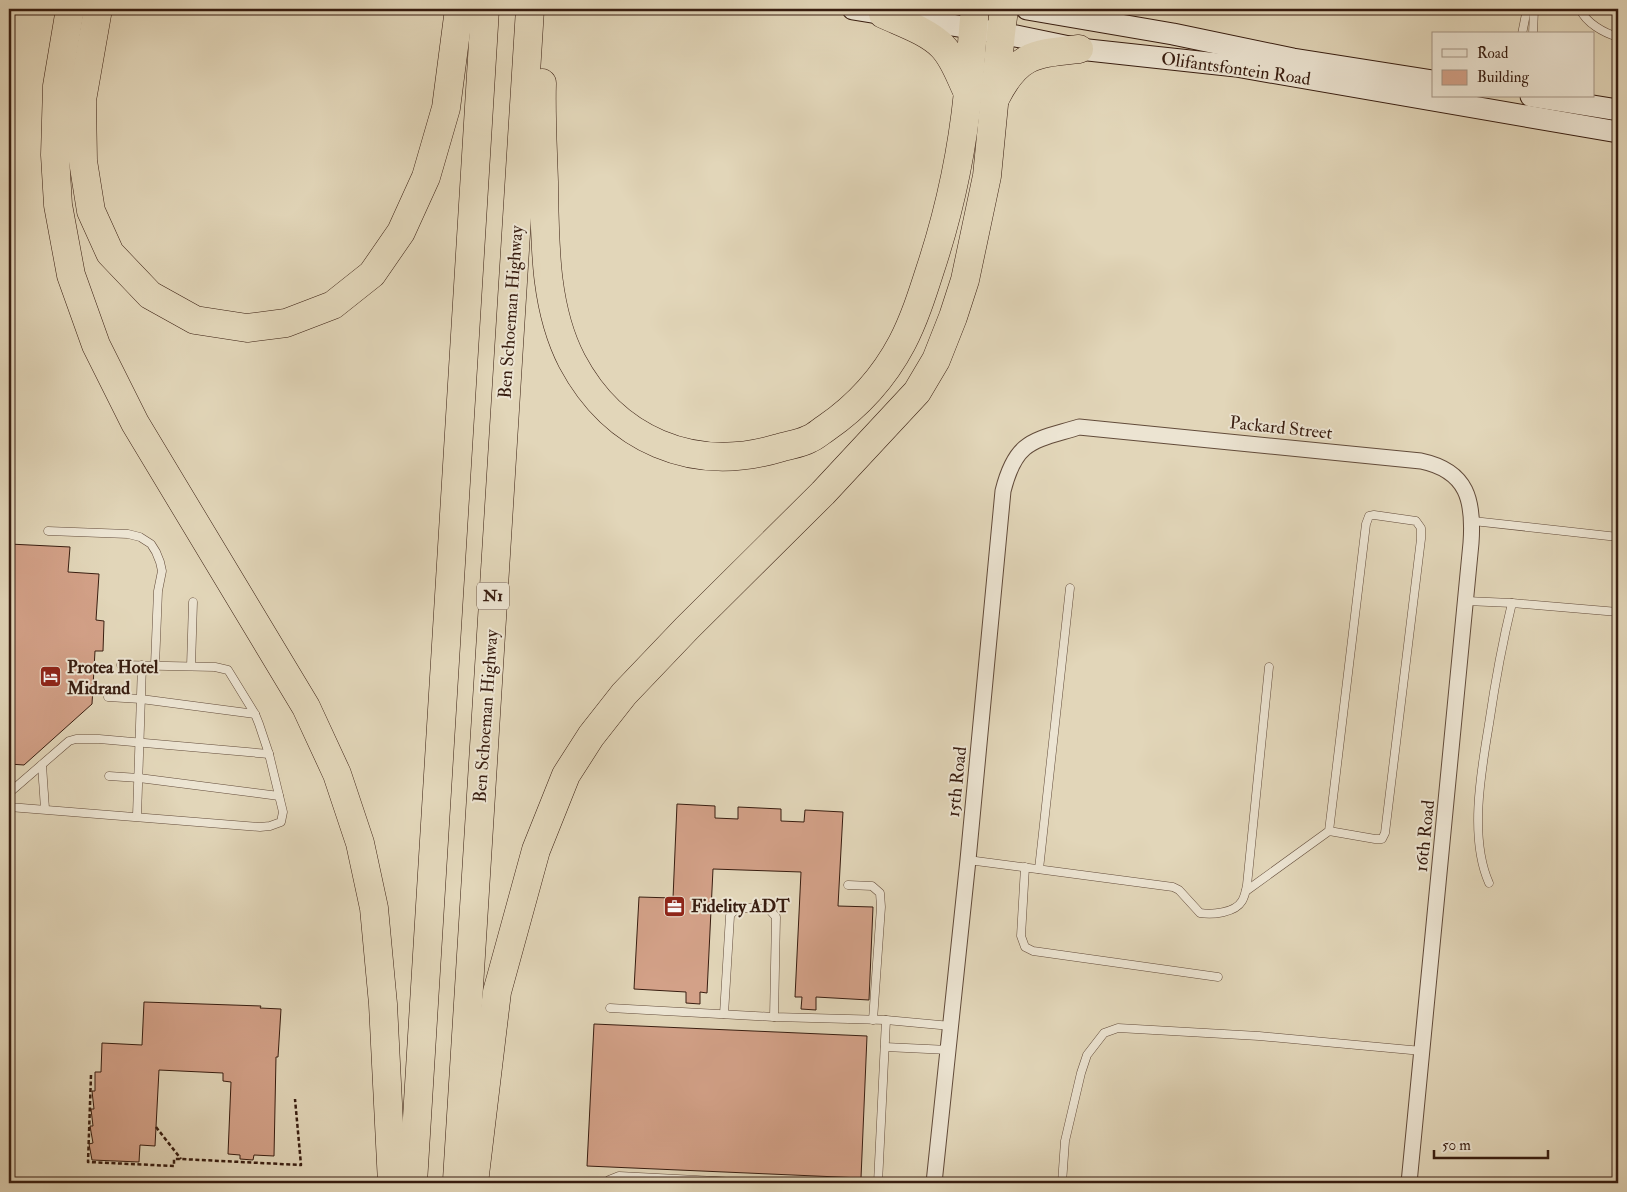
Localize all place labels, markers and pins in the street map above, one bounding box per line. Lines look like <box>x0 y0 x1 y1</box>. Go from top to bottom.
place label: Protea Hotel Midrand <box>66 656 159 700</box>
hotel icon: Protea Hotel Midrand <box>39 665 63 689</box>
office icon: Fidelity ADT <box>663 894 687 918</box>
place label: Fidelity ADT <box>691 895 790 918</box>

